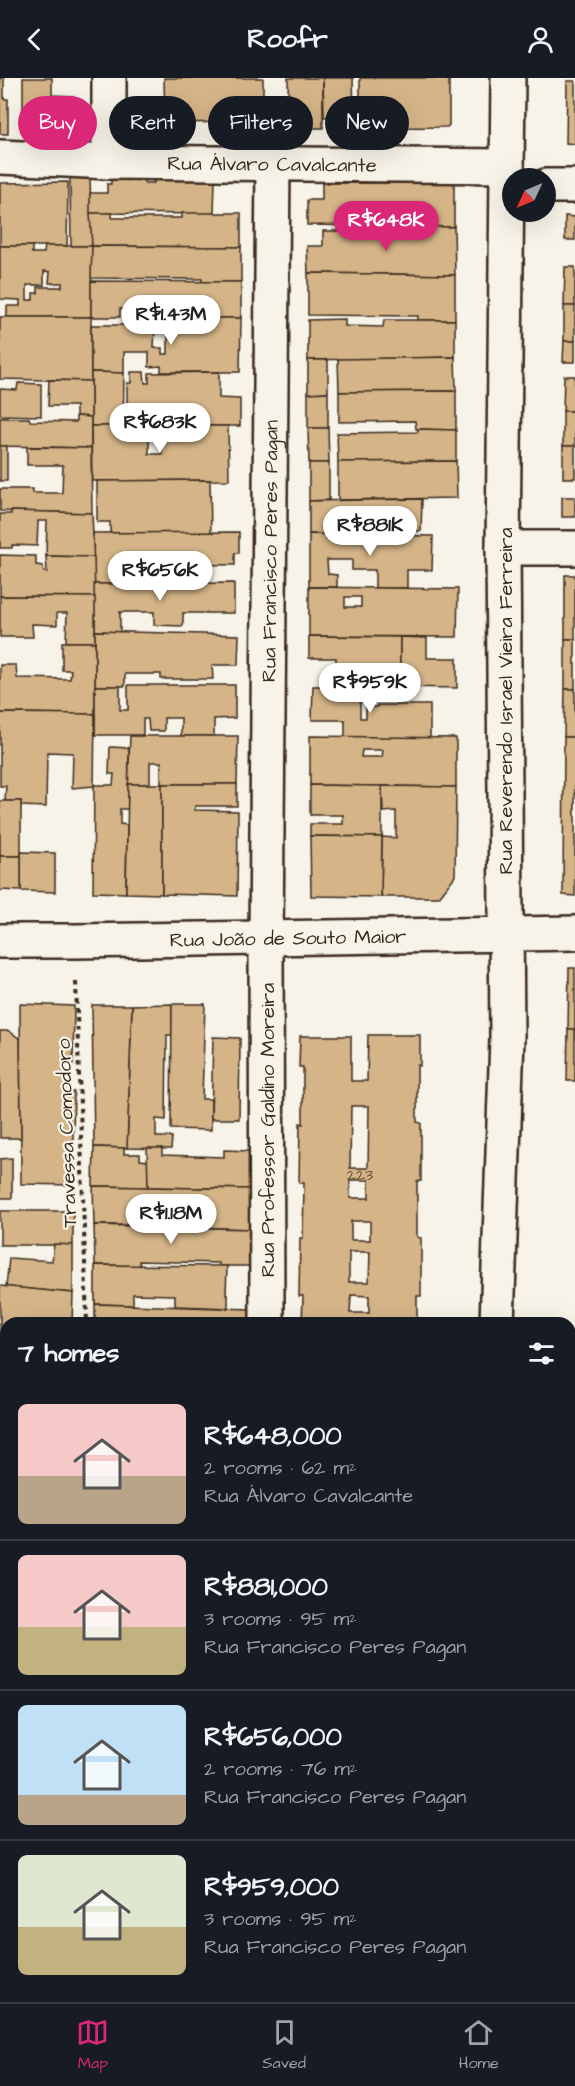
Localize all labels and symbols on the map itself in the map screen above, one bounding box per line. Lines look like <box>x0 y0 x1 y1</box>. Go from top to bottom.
street label: Rua Álvaro Cavalcante <box>167 150 377 180</box>
north arrow <box>502 168 556 222</box>
pin: R$648K <box>337 201 435 252</box>
pin: R$1.43M <box>116 295 226 346</box>
pin: R$683K <box>111 403 209 454</box>
street label: Rua Francisco Peres Pagan <box>255 420 287 682</box>
pin: R$881K <box>321 506 419 557</box>
street label: Rua Reverendo Israel Vieira Ferreira <box>492 528 520 874</box>
pin: R$656K <box>111 551 209 602</box>
pin: R$959K <box>321 663 419 714</box>
street label: Rua João de Souto Maior <box>169 923 407 954</box>
street label: Rua Professor Galdino Moreira <box>254 983 282 1277</box>
street label: Travessa Comodoro <box>50 1038 84 1228</box>
house number: 223 <box>347 1164 373 1186</box>
pin: R$1.18M <box>116 1194 226 1245</box>

